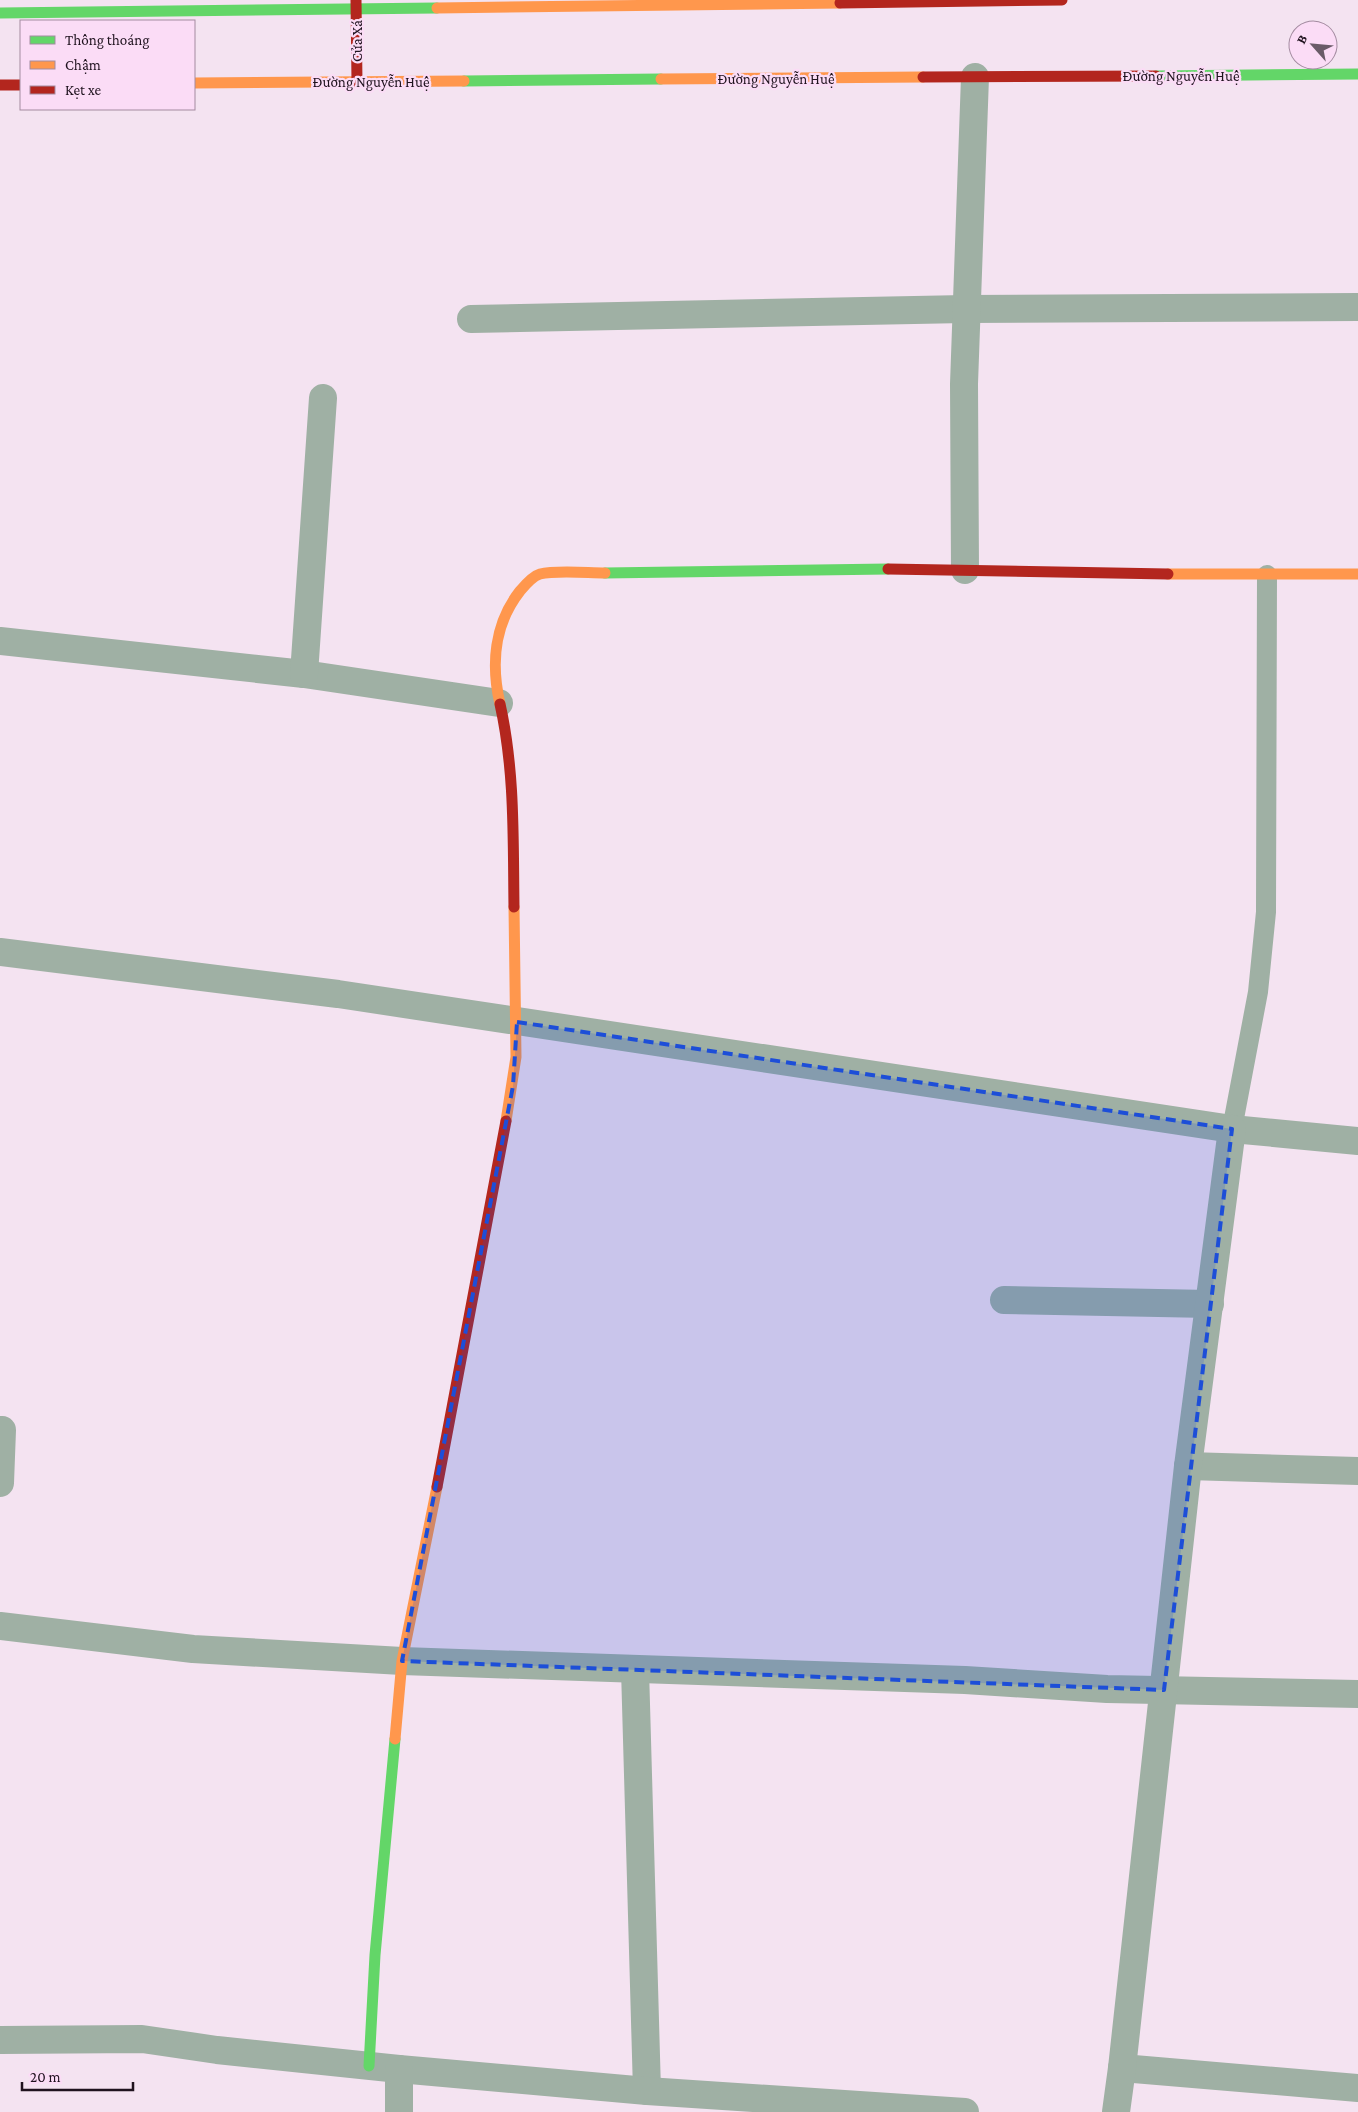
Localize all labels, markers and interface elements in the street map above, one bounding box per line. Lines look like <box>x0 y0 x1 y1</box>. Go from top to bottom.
legend <box>20 20 195 110</box>
street label: Cửa Xá <box>349 20 365 62</box>
north arrow <box>1288 20 1338 70</box>
text: Thông thoáng <box>65 32 150 49</box>
text: B <box>1292 32 1310 46</box>
text: Chậm <box>65 57 101 74</box>
street label: Đường Nguyễn Huệ <box>1122 68 1240 85</box>
street label: Đường Nguyễn Huệ <box>717 71 835 88</box>
street label: Đường Nguyễn Huệ <box>312 74 430 91</box>
text: Kẹt xe <box>65 82 102 99</box>
scale bar <box>22 2060 134 2092</box>
text: 20 m <box>30 2069 61 2085</box>

